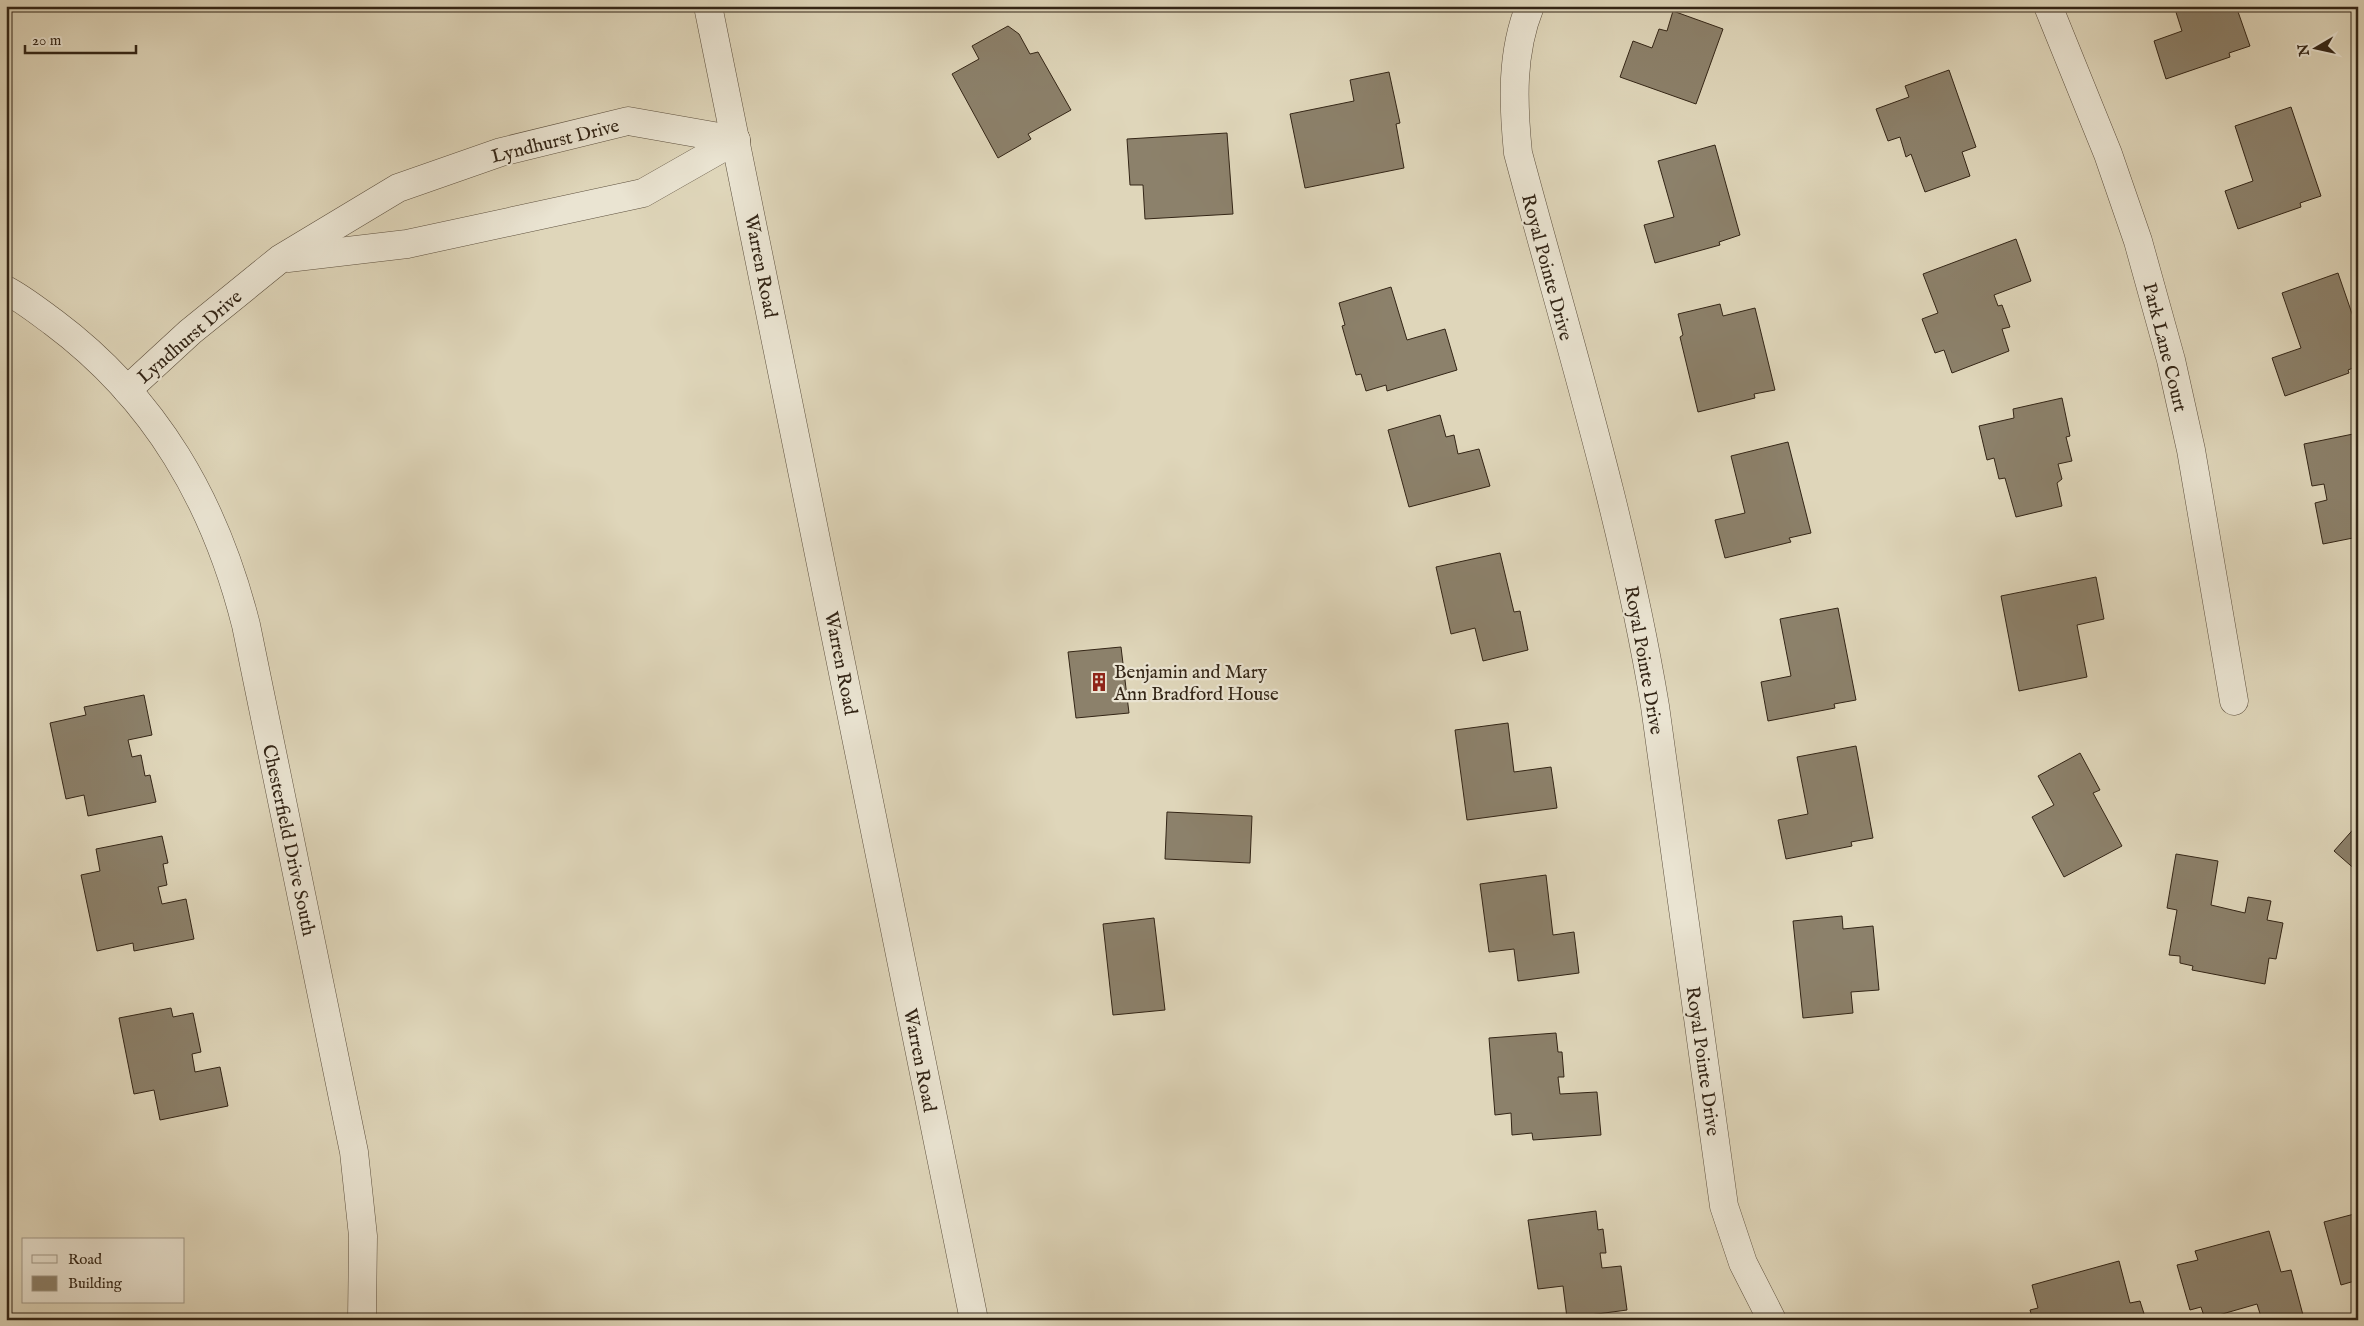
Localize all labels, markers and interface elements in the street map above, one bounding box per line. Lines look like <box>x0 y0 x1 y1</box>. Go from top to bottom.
scale bar <box>25 22 136 54</box>
north arrow <box>2292 22 2342 72</box>
text: 20 m <box>32 31 62 50</box>
text: N <box>2294 42 2314 58</box>
street label: Lyndhurst Drive <box>489 114 622 169</box>
street label: Royal Pointe Drive <box>1515 192 1577 344</box>
street label: Warren Road <box>738 213 782 321</box>
street label: Park Lane Court <box>2136 280 2192 415</box>
street label: Lyndhurst Drive <box>133 285 248 390</box>
street label: Royal Pointe Drive <box>1618 584 1668 737</box>
street label: Warren Road <box>818 610 862 718</box>
place label: Benjamin and Mary Ann Bradford House <box>1113 661 1279 707</box>
building icon: Benjamin and Mary Ann Bradford House <box>1088 671 1110 693</box>
street label: Chesterfield Drive South <box>256 742 320 938</box>
street label: Royal Pointe Drive <box>1680 985 1724 1138</box>
street label: Warren Road <box>897 1007 941 1115</box>
legend <box>22 1238 185 1304</box>
text: Road <box>68 1250 103 1269</box>
text: Building <box>68 1274 123 1293</box>

